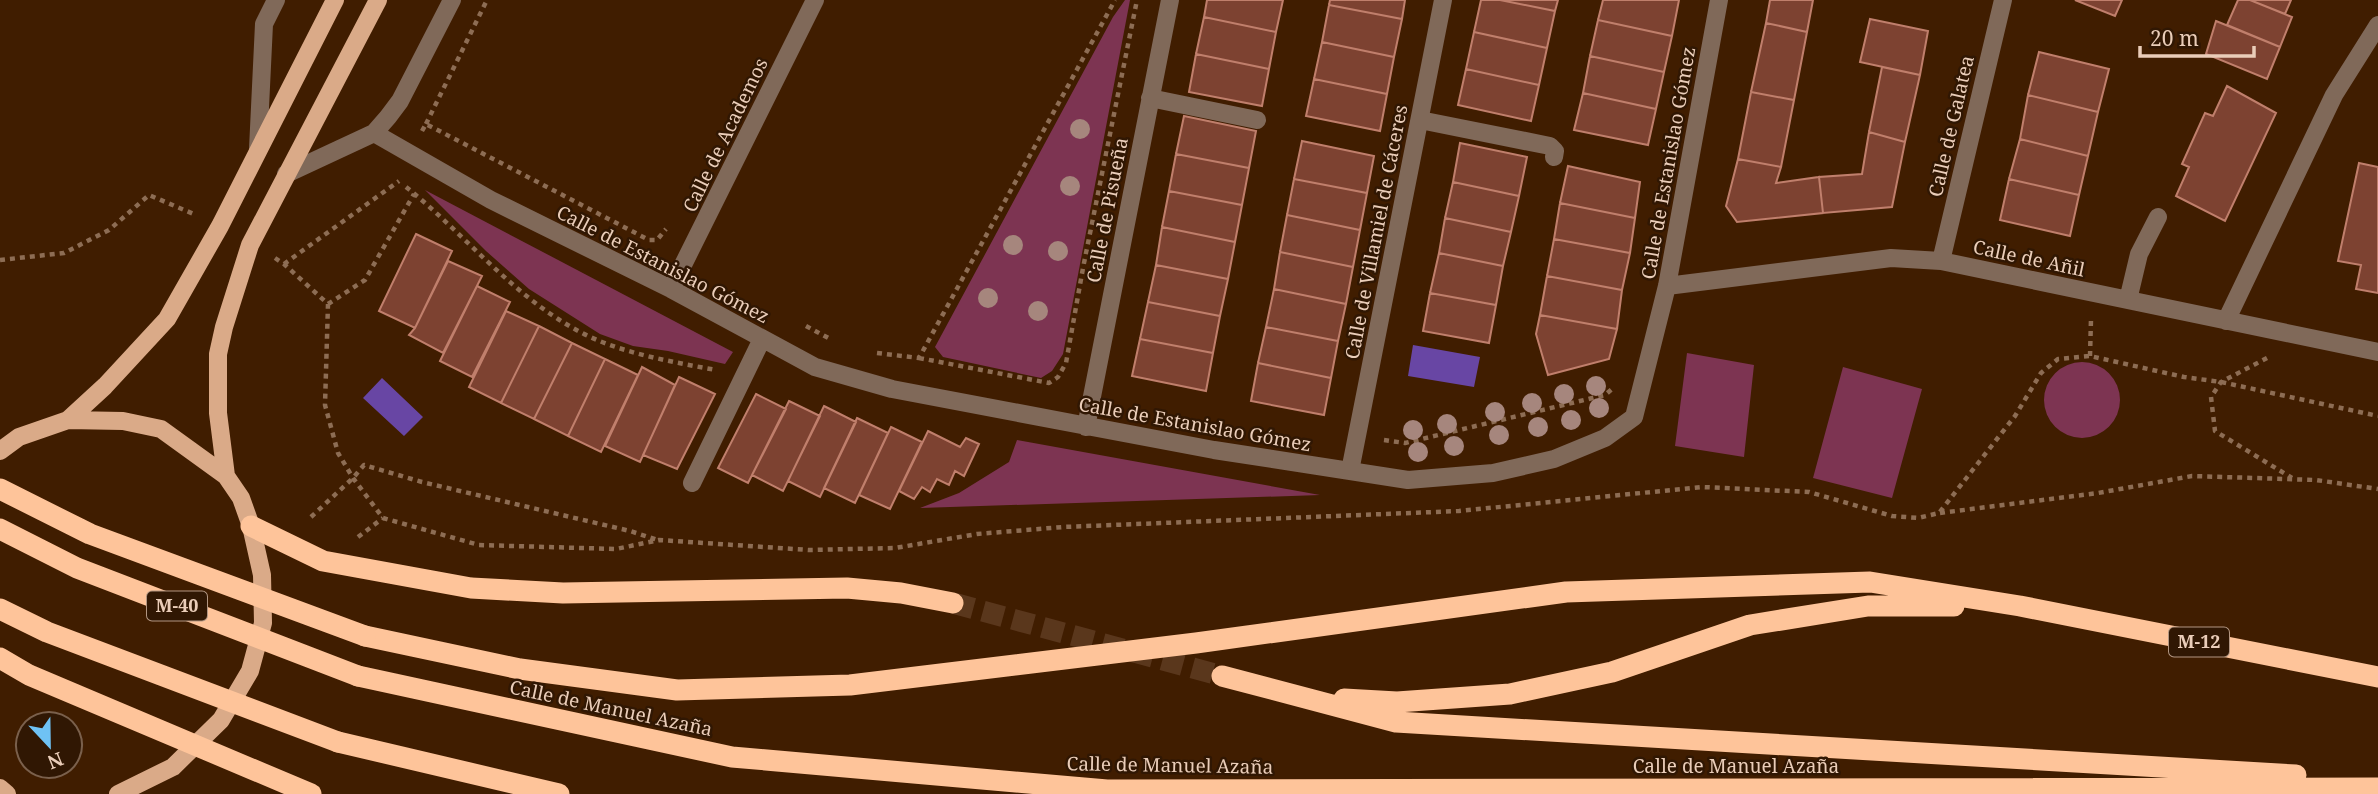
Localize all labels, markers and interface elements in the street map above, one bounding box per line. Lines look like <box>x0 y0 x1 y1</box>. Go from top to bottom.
scale bar <box>2140 14 2254 58</box>
text: 20 m <box>2150 24 2199 52</box>
street label: Calle de Estanislao Gómez <box>1635 45 1701 281</box>
street label: Calle de Galatea <box>1922 53 1980 199</box>
street label: Calle de Academos <box>676 54 774 216</box>
street label: Calle de Villamiel de Cáceres <box>1339 103 1413 361</box>
street label: Calle de Pisueña <box>1080 135 1134 285</box>
street label: Calle de Estanislao Gómez <box>552 199 774 329</box>
street label: Calle de Añil <box>1971 233 2087 283</box>
street label: Calle de Estanislao Gómez <box>1077 391 1313 457</box>
road number: M-40 <box>147 592 207 620</box>
road number: M-12 <box>2169 628 2229 656</box>
street label: Calle de Manuel Azaña <box>507 674 715 742</box>
north arrow <box>14 710 84 780</box>
text: N <box>44 746 67 776</box>
street label: Calle de Manuel Azaña <box>1066 750 1274 780</box>
street label: Calle de Manuel Azaña <box>1633 753 1839 779</box>

